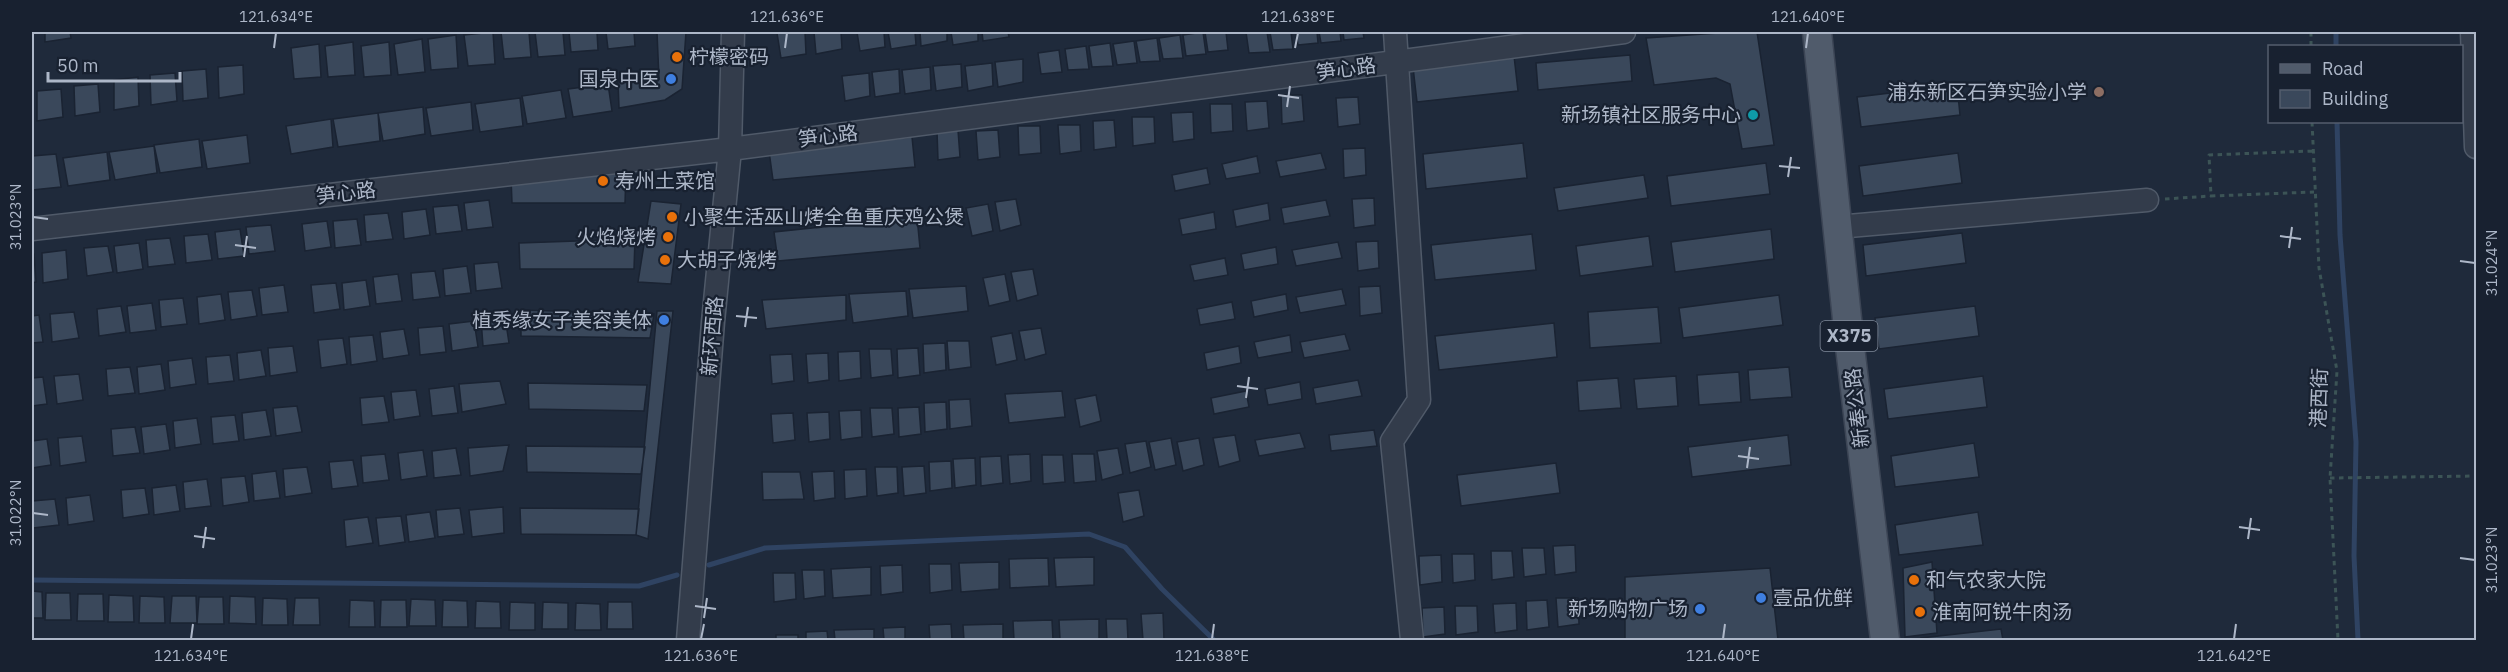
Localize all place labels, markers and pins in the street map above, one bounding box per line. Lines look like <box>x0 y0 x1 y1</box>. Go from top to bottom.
place label: 柠檬密码 <box>689 43 769 70</box>
marker: 柠檬密码 <box>670 50 684 64</box>
place label: 国泉中医 <box>579 65 659 92</box>
marker: 国泉中医 <box>664 72 678 86</box>
place label: 浦东新区石笋实验小学 <box>1887 78 2087 105</box>
marker: 浦东新区石笋实验小学 <box>2092 85 2106 99</box>
place label: 新场镇社区服务中心 <box>1561 101 1741 128</box>
marker: 新场镇社区服务中心 <box>1746 108 1760 122</box>
place label: 寿州土菜馆 <box>615 167 715 194</box>
marker: 寿州土菜馆 <box>596 174 610 188</box>
place label: 小聚生活巫山烤全鱼重庆鸡公煲 <box>684 203 964 230</box>
marker: 小聚生活巫山烤全鱼重庆鸡公煲 <box>665 210 679 224</box>
place label: 火焰烧烤 <box>576 223 656 250</box>
marker: 火焰烧烤 <box>661 230 675 244</box>
place label: 大胡子烧烤 <box>677 246 777 273</box>
marker: 大胡子烧烤 <box>658 253 672 267</box>
place label: 植秀缘女子美容美体 <box>472 306 652 333</box>
marker: 植秀缘女子美容美体 <box>657 313 671 327</box>
place label: 和气农家大院 <box>1926 566 2046 593</box>
marker: 和气农家大院 <box>1907 573 1921 587</box>
place label: 壹品优鲜 <box>1773 584 1853 611</box>
marker: 壹品优鲜 <box>1754 591 1768 605</box>
place label: 新场购物广场 <box>1568 595 1688 622</box>
place label: 淮南阿锐牛肉汤 <box>1932 598 2072 625</box>
marker: 新场购物广场 <box>1693 602 1707 616</box>
marker: 淮南阿锐牛肉汤 <box>1913 605 1927 619</box>

